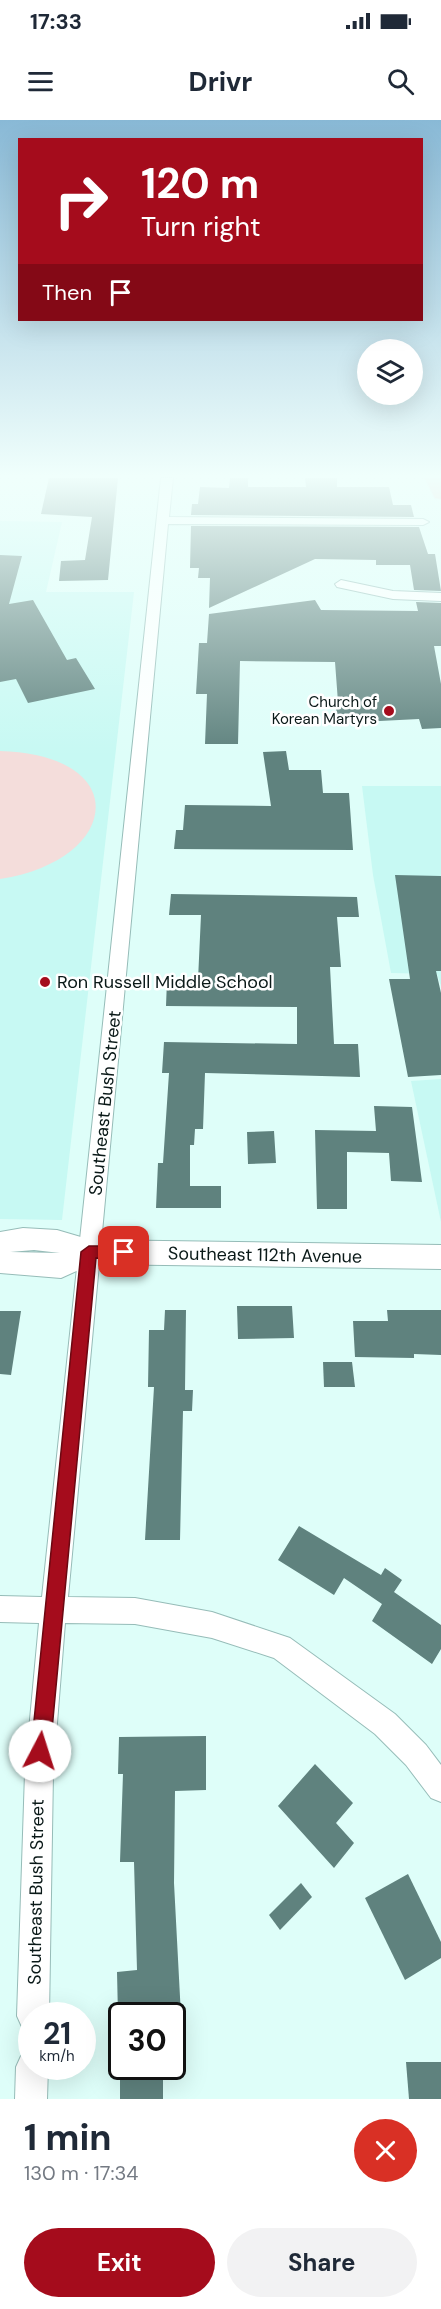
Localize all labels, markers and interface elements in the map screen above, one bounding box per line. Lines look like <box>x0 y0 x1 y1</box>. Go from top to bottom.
text: 17:33 <box>30 7 82 36</box>
text: Drivr <box>189 64 252 99</box>
icon: menu <box>24 65 57 98</box>
icon: search <box>384 65 417 98</box>
text: 120 m <box>141 156 259 211</box>
icon: right <box>42 162 120 240</box>
text: Turn right <box>141 209 261 244</box>
icon: arrive <box>104 276 137 309</box>
text: Then <box>42 278 92 307</box>
map controls <box>357 339 423 405</box>
button: layers <box>357 339 423 405</box>
place label: Church of Korean Martyrs <box>272 692 377 729</box>
marker: Church of Korean Martyrs <box>382 704 396 718</box>
place label: Ron Russell Middle School <box>57 970 273 994</box>
marker: Ron Russell Middle School <box>38 975 52 989</box>
street label: Southeast Bush Street <box>83 1009 127 1197</box>
pin <box>98 1226 149 1277</box>
icon: arrive <box>107 1235 140 1268</box>
street label: Southeast 112th Avenue <box>168 1241 362 1269</box>
position arrow <box>8 1719 72 1783</box>
street label: Southeast Bush Street <box>22 1799 50 1985</box>
speed limit sign: 30 <box>108 2002 186 2080</box>
text: 21 <box>43 2014 71 2053</box>
text: km/h <box>39 2046 75 2066</box>
text: 1 min <box>24 2114 112 2161</box>
button: close <box>354 2119 417 2182</box>
text: 130 m · 17:34 <box>24 2160 138 2186</box>
button: Exit <box>24 2228 215 2297</box>
button: Share <box>227 2228 417 2297</box>

